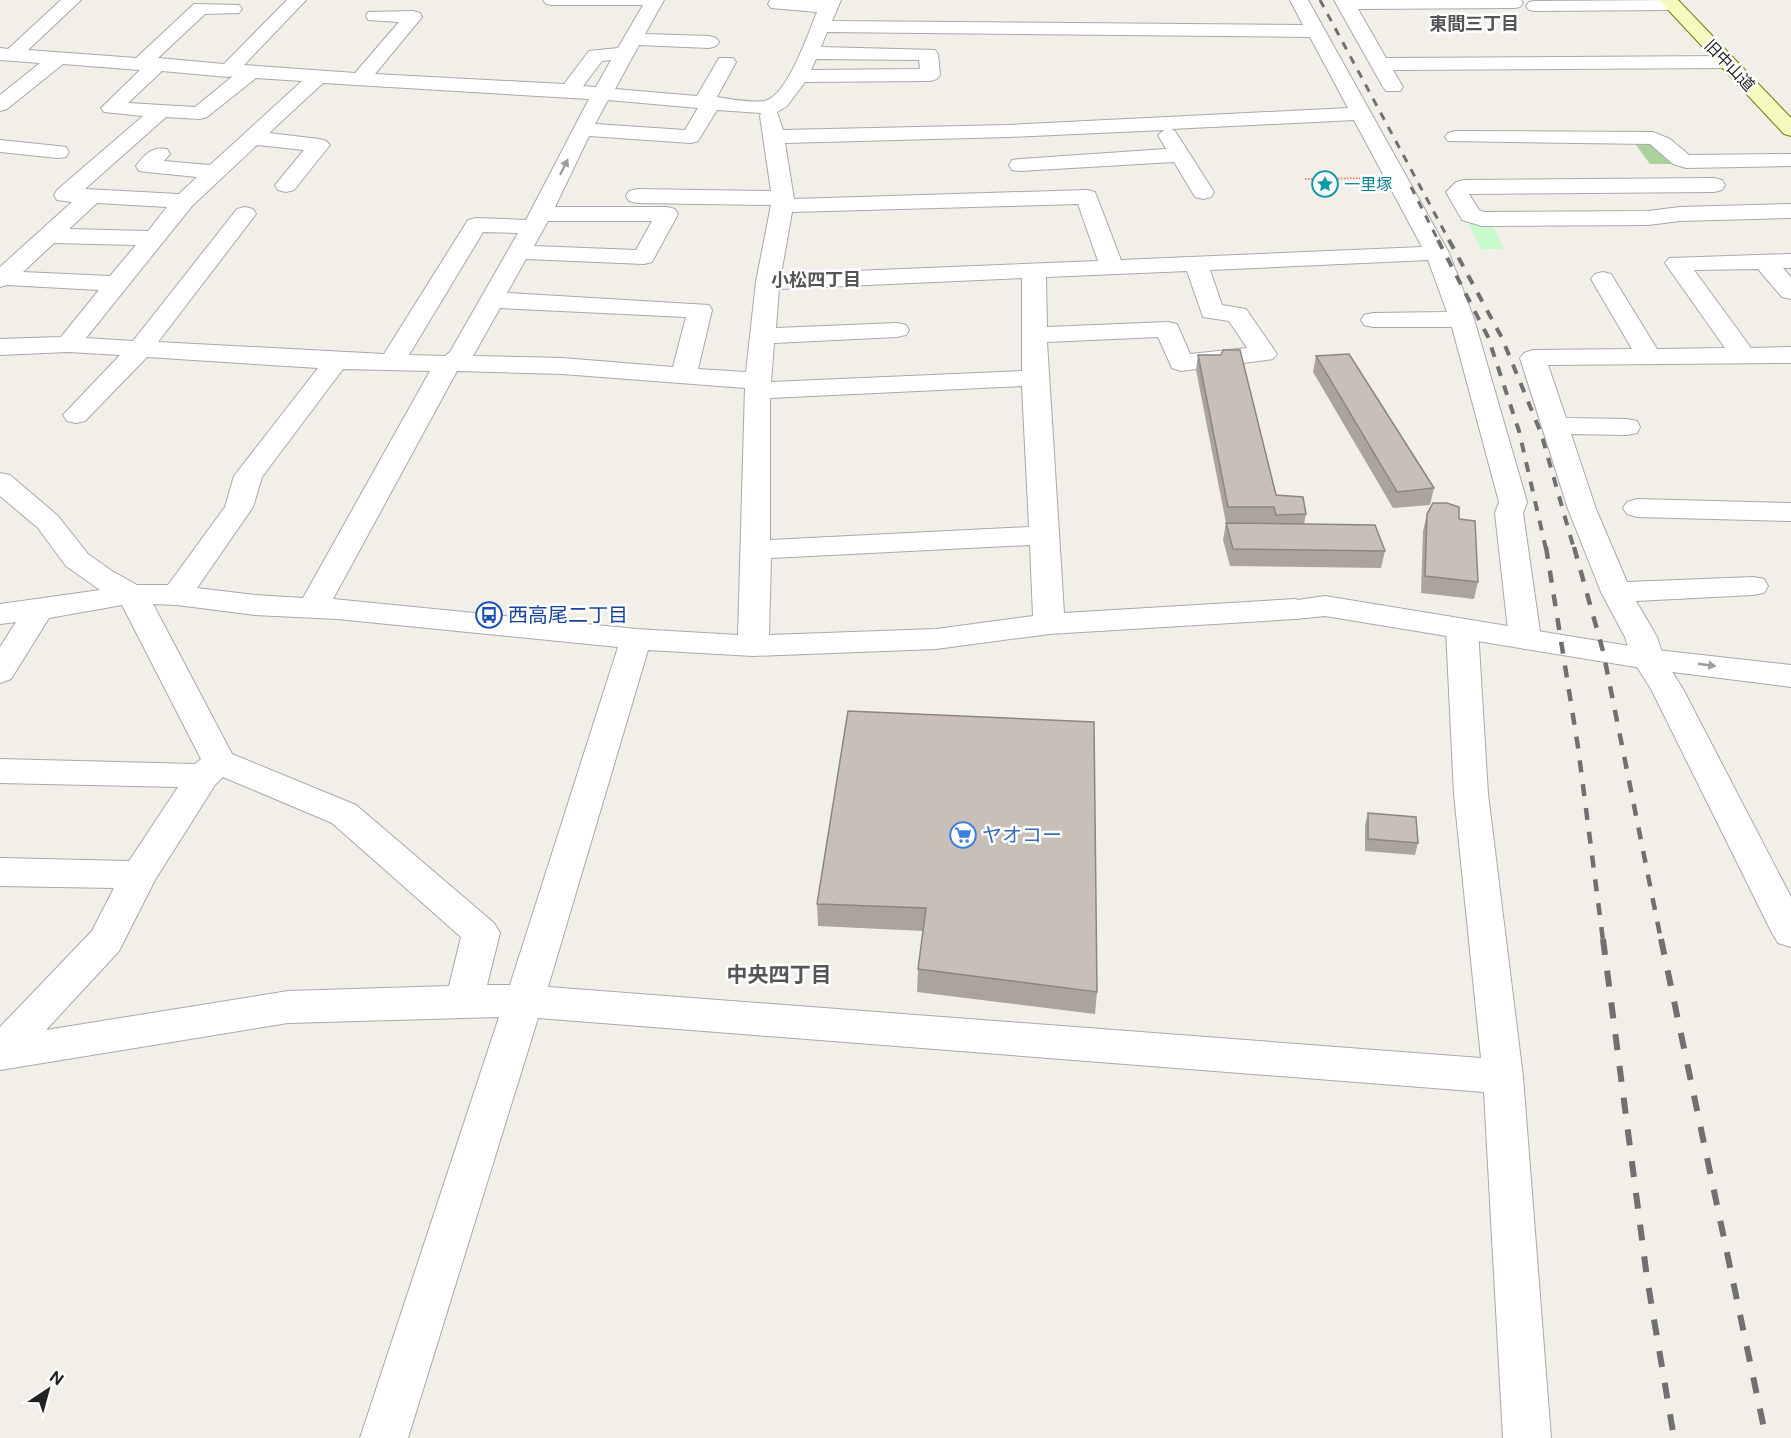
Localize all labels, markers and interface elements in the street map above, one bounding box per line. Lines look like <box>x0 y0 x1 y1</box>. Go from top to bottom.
district label: 東間三丁目 <box>1429 13 1519 34</box>
street label: 旧中山道 <box>1701 36 1759 95</box>
one-way arrow <box>560 159 569 176</box>
place icon: 一里塚 <box>1310 169 1340 199</box>
place label: 一里塚 <box>1344 175 1392 194</box>
district label: 小松四丁目 <box>771 269 861 290</box>
bus stop icon: 西高尾二丁目 <box>474 600 504 630</box>
place label: 西高尾二丁目 <box>508 603 628 627</box>
one-way arrow <box>1697 660 1716 669</box>
supermarket icon: ヤオコー <box>948 820 978 850</box>
place label: ヤオコー <box>982 823 1062 847</box>
district label: 中央四丁目 <box>727 962 832 987</box>
north arrow <box>18 1360 78 1420</box>
text: N <box>46 1367 67 1390</box>

